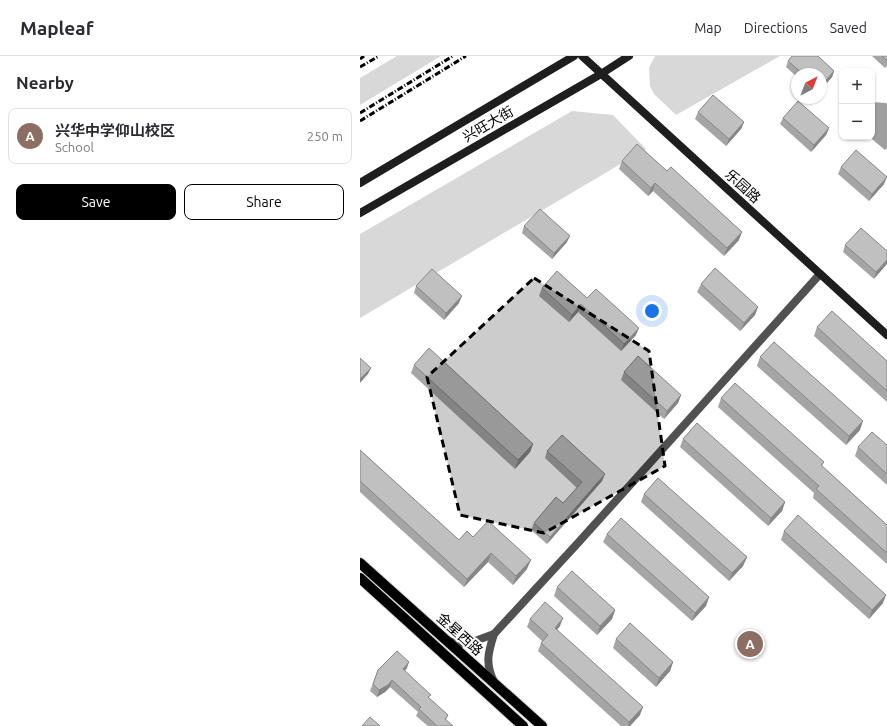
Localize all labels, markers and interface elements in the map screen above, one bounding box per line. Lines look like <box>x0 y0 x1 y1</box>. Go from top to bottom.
text: Mapleaf <box>20 17 93 39</box>
text: Map <box>694 20 722 36</box>
text: Directions <box>744 20 808 36</box>
text: Saved <box>830 20 867 36</box>
north arrow <box>791 68 827 104</box>
map controls <box>839 68 875 140</box>
button: + <box>839 68 875 104</box>
text: Nearby <box>16 73 74 92</box>
street label: 兴旺大街 <box>460 103 516 145</box>
button: − <box>839 104 875 140</box>
text: 兴华中学仰山校区 <box>55 122 175 139</box>
text: A <box>25 129 35 143</box>
text: 250 m <box>307 129 343 143</box>
text: School <box>55 140 94 154</box>
street label: 乐园路 <box>722 166 764 206</box>
button: Save <box>16 184 176 220</box>
button: Share <box>184 184 344 220</box>
your location <box>642 301 662 321</box>
street label: 金星西路 <box>434 609 486 659</box>
pin: A <box>737 629 763 659</box>

